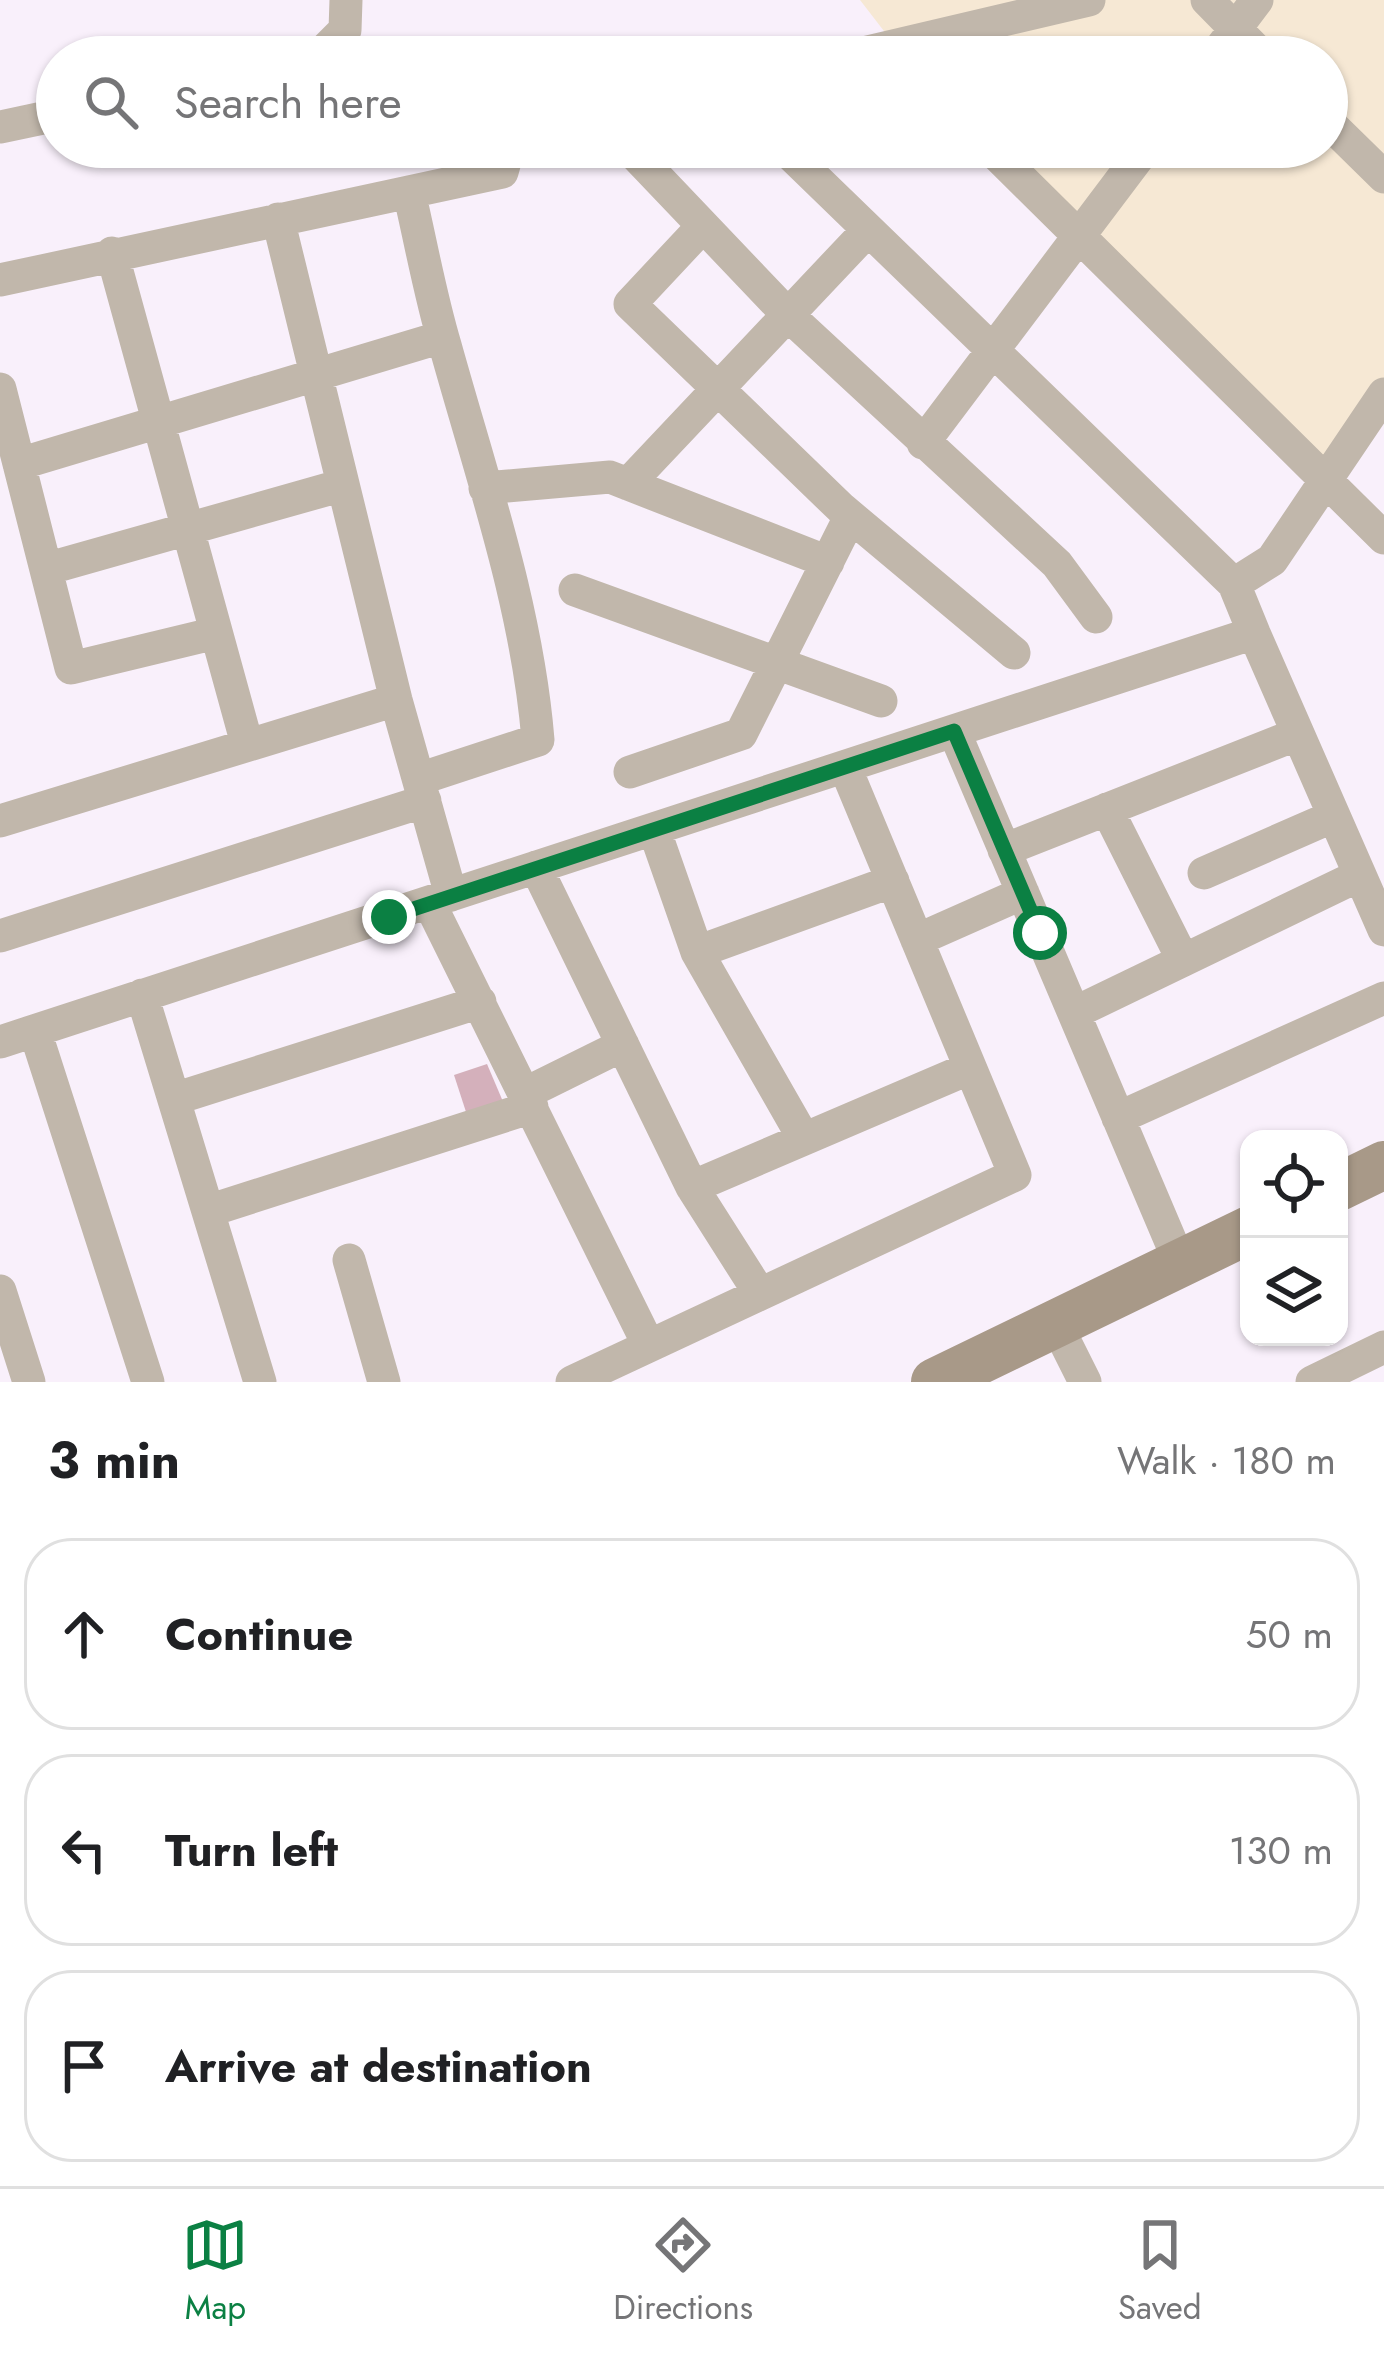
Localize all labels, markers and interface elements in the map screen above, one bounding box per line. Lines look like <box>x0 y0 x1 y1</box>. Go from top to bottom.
search box <box>36 36 1348 168</box>
icon: search <box>78 69 144 135</box>
text: Search here <box>174 70 402 135</box>
route end <box>362 890 416 944</box>
route start <box>1013 906 1067 960</box>
map controls <box>1240 1130 1348 1346</box>
button: locate <box>1240 1130 1348 1238</box>
button: layers <box>1240 1238 1348 1346</box>
text: 3 min <box>48 1423 180 1497</box>
text: Walk · 180 m <box>1117 1432 1336 1489</box>
icon: ahead <box>51 1601 117 1667</box>
text: Continue <box>165 1602 353 1667</box>
text: 50 m <box>1245 1606 1333 1663</box>
icon: left <box>51 1817 117 1883</box>
text: Turn left <box>165 1818 338 1883</box>
text: 130 m <box>1229 1822 1333 1879</box>
icon: arrive <box>51 2033 117 2099</box>
text: Arrive at destination <box>165 2034 592 2099</box>
tab: Map <box>182 2212 248 2331</box>
tab: Directions <box>613 2212 753 2331</box>
tab: Saved <box>1118 2212 1202 2331</box>

